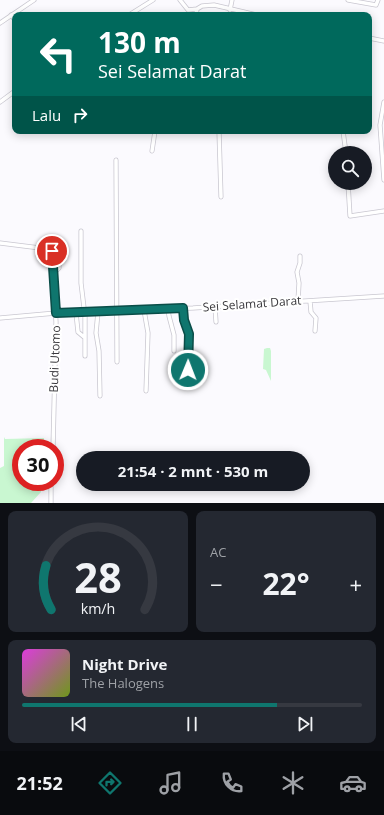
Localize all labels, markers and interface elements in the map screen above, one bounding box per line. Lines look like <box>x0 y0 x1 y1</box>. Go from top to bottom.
text: 130 m <box>98 23 181 61</box>
icon: left <box>32 28 84 80</box>
text: Sei Selamat Darat <box>98 59 246 83</box>
icon: right <box>69 104 91 126</box>
text: Lalu <box>32 105 61 125</box>
map controls <box>328 146 372 190</box>
button: search <box>328 146 372 190</box>
pin <box>35 234 69 268</box>
icon: arrive <box>41 240 63 262</box>
street label: Sei Selamat Darat <box>202 292 302 315</box>
street label: Budi Utomo <box>45 325 64 393</box>
position arrow <box>167 349 209 391</box>
speed limit sign: 30 <box>12 439 64 491</box>
text: 21:54 · 2 mnt · 530 m <box>118 461 268 481</box>
text: AC <box>210 543 226 561</box>
text: 28 <box>74 548 122 604</box>
text: 22° <box>262 563 310 604</box>
text: − <box>210 569 223 599</box>
text: + <box>349 569 362 599</box>
text: km/h <box>81 598 115 617</box>
text: Night Drive <box>82 654 167 674</box>
text: The Halogens <box>82 674 164 692</box>
icon: previous <box>68 713 90 735</box>
icon: pause <box>181 713 203 735</box>
icon: next <box>294 713 316 735</box>
icon: directions <box>96 769 124 797</box>
icon: music <box>157 769 185 797</box>
icon: phone <box>218 769 246 797</box>
icon: climate <box>279 769 307 797</box>
icon: car <box>339 769 367 797</box>
text: 21:52 <box>16 771 63 795</box>

